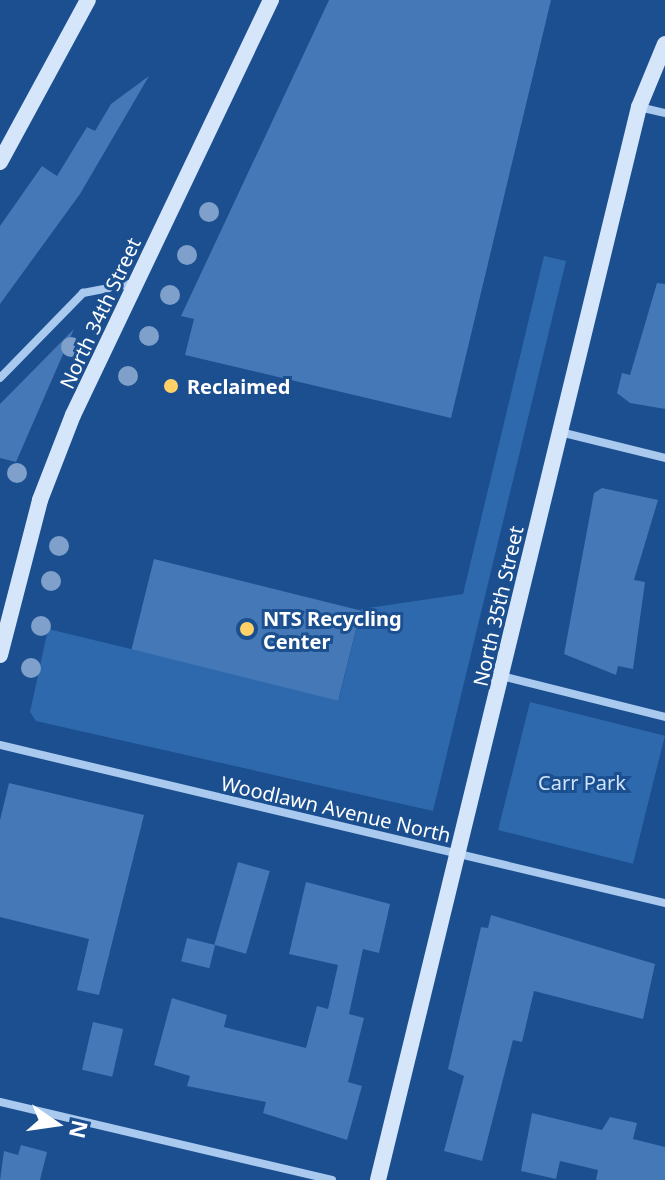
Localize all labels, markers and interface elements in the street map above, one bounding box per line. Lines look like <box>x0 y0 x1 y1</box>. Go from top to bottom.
street label: North 34th Street <box>55 234 145 392</box>
place label: Reclaimed <box>187 374 290 398</box>
marker: Reclaimed <box>162 377 180 395</box>
street label: North 35th Street <box>468 523 528 689</box>
place label: NTS Recycling Center <box>263 606 402 653</box>
marker: NTS Recycling Center <box>238 620 256 638</box>
park label: Carr Park <box>538 770 626 794</box>
street label: Woodlawn Avenue North <box>219 771 453 847</box>
north arrow <box>16 1084 96 1164</box>
text: N <box>63 1117 96 1141</box>

